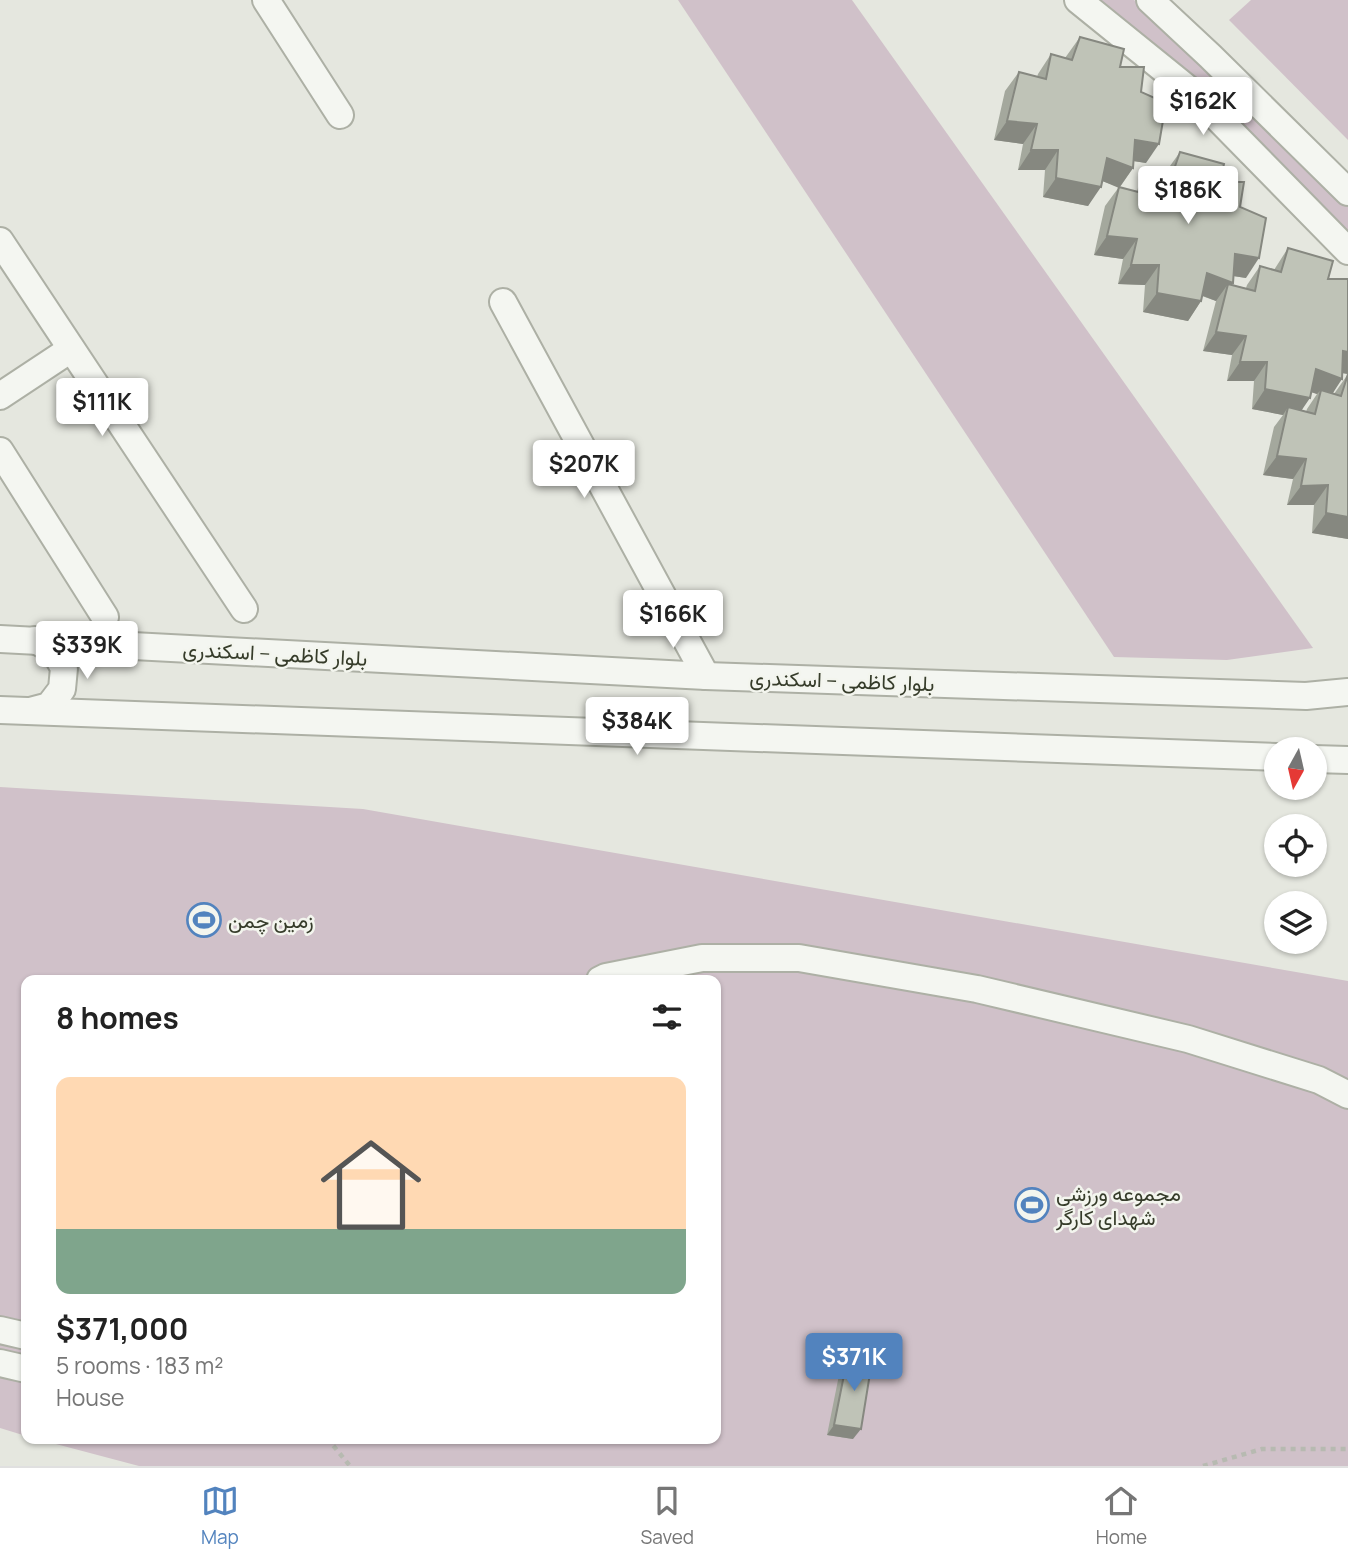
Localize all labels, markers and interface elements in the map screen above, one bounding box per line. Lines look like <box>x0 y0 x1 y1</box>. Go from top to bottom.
pin: $162K <box>1154 78 1252 137</box>
text: $162K <box>1169 84 1237 116</box>
pin: $186K <box>1139 166 1237 226</box>
text: $186K <box>1154 173 1222 205</box>
pin: $111K <box>53 378 151 438</box>
text: $111K <box>72 385 132 417</box>
pin: $207K <box>535 440 633 500</box>
text: $207K <box>549 447 619 479</box>
pin: $166K <box>624 590 722 650</box>
text: $166K <box>639 597 707 629</box>
pin: $339K <box>38 622 136 681</box>
text: $339K <box>52 628 122 660</box>
street label: بلوار کاظمی -- اسکندری <box>182 634 368 672</box>
street label: بلوار کاظمی -- اسکندری <box>749 663 935 697</box>
pin: $384K <box>588 698 686 757</box>
text: $384K <box>602 704 672 736</box>
north arrow <box>1264 737 1326 800</box>
map controls <box>1264 737 1327 954</box>
button: locate <box>1264 814 1327 877</box>
button: layers <box>1264 891 1327 954</box>
sports icon: زمین چمن <box>185 901 223 939</box>
place label: زمین چمن <box>228 906 314 935</box>
text: 8 homes <box>56 997 179 1038</box>
icon: filters <box>648 998 686 1036</box>
icon: home <box>308 1122 434 1248</box>
place label: مجموعه ورزشی شهدای کارگر <box>1055 1179 1181 1231</box>
sports icon: مجموعه ورزشی شهدای کارگر <box>1013 1186 1051 1224</box>
text: $371,000 <box>56 1308 189 1349</box>
pin: $371K <box>805 1334 903 1393</box>
text: $371K <box>821 1340 887 1372</box>
text: 5 rooms · 183 m² <box>56 1349 223 1381</box>
text: House <box>56 1381 125 1413</box>
tab: Map <box>201 1482 239 1550</box>
tab: Saved <box>641 1482 694 1550</box>
tab: Home <box>1096 1482 1147 1550</box>

